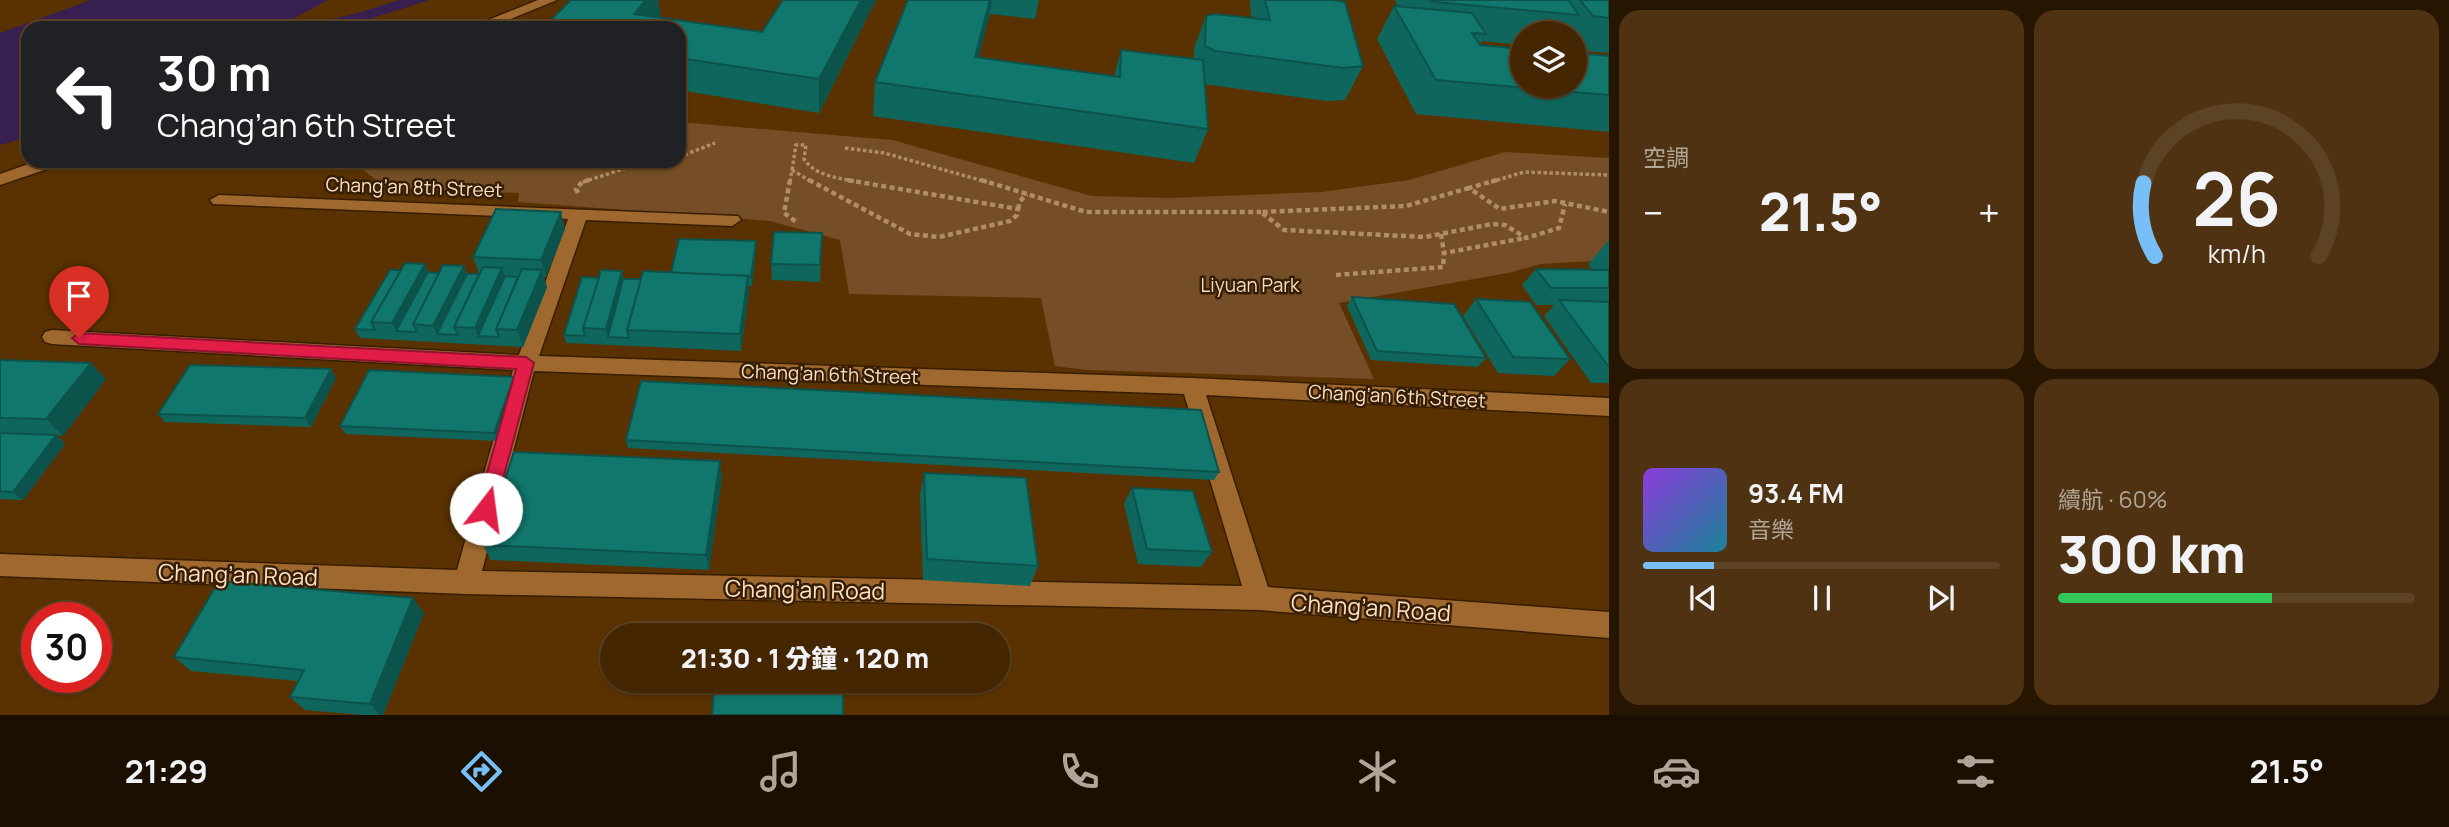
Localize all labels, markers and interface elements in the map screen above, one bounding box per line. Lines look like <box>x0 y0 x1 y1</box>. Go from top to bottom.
map controls <box>1510 21 1587 98</box>
button: layers <box>1510 21 1587 98</box>
text: 30 m <box>157 39 272 106</box>
icon: left <box>42 49 133 140</box>
text: Chang’an 6th Street <box>157 103 456 147</box>
text: 空調 <box>1643 141 1689 173</box>
text: 26 <box>2192 148 2281 248</box>
street label: Chang’an 8th Street <box>325 171 503 203</box>
text: 21.5° <box>1759 176 1883 247</box>
text: − <box>1643 186 1664 238</box>
text: + <box>1978 186 2000 238</box>
text: km/h <box>2207 235 2266 270</box>
pin <box>49 266 109 338</box>
park label: Liyuan Park <box>1201 272 1300 298</box>
icon: arrive <box>60 277 98 315</box>
street label: Chang’an 6th Street <box>741 358 919 390</box>
street label: Chang’an 6th Street <box>1308 378 1486 414</box>
position arrow <box>449 472 523 546</box>
text: 93.4 FM <box>1748 475 1844 511</box>
text: 續航 · 60% <box>2058 483 2167 515</box>
text: 音樂 <box>1748 513 1794 545</box>
text: 300 km <box>2058 518 2246 589</box>
street label: Chang’an Road <box>157 555 319 593</box>
street label: Chang’an Road <box>725 572 885 606</box>
icon: previous <box>1684 579 1722 617</box>
icon: pause <box>1803 579 1841 617</box>
icon: next <box>1922 579 1960 617</box>
street label: Chang’an Road <box>1290 585 1452 629</box>
speed limit sign: 30 <box>21 602 112 693</box>
text: 21:30 · 1 分鐘 · 120 m <box>681 640 929 676</box>
icon: directions <box>457 747 506 796</box>
icon: music <box>756 747 805 796</box>
icon: phone <box>1055 747 1104 796</box>
icon: climate <box>1353 747 1402 796</box>
icon: car <box>1652 747 1701 796</box>
icon: filters <box>1951 747 2000 796</box>
text: 21:29 <box>125 749 208 793</box>
text: 21.5° <box>2249 749 2324 793</box>

